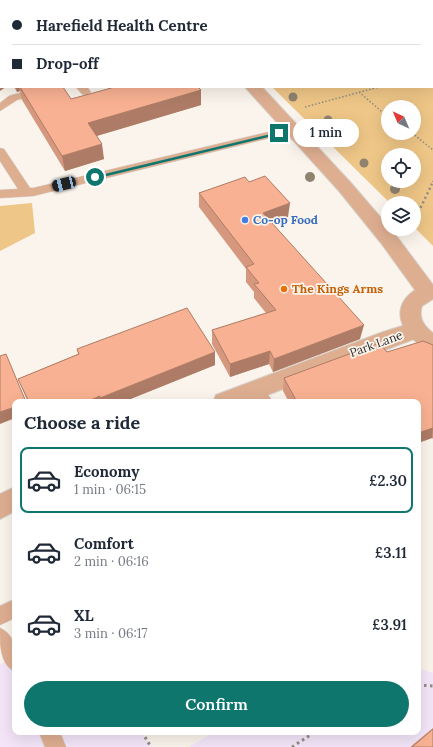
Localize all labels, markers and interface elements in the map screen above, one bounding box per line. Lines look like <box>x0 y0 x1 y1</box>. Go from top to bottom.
text: Harefield Health Centre <box>36 16 208 35</box>
text: Drop-off <box>36 54 98 73</box>
north arrow <box>381 100 421 140</box>
map controls <box>381 100 421 236</box>
callout: 1 min <box>293 119 359 147</box>
route end <box>270 124 288 142</box>
text: 1 min <box>310 124 342 141</box>
button: locate <box>381 148 421 188</box>
route start <box>86 168 104 186</box>
car <box>51 175 77 193</box>
button: layers <box>381 196 421 236</box>
place label: Co-op Food <box>253 212 318 227</box>
marker: Co-op Food <box>240 215 250 225</box>
place label: The Kings Arms <box>292 281 383 296</box>
marker: The Kings Arms <box>279 284 289 294</box>
street label: Park Lane <box>347 327 405 360</box>
text: Choose a ride <box>24 411 140 434</box>
icon: car <box>26 462 62 498</box>
text: Economy <box>74 462 139 481</box>
text: £2.30 <box>369 471 407 490</box>
text: 1 min · 06:15 <box>74 481 146 498</box>
icon: car <box>26 534 62 570</box>
text: Comfort <box>74 534 134 553</box>
text: £3.11 <box>375 543 407 562</box>
text: 2 min · 06:16 <box>74 553 149 570</box>
icon: car <box>26 606 62 642</box>
text: XL <box>74 606 94 625</box>
text: £3.91 <box>372 615 407 634</box>
text: 3 min · 06:17 <box>74 625 147 642</box>
button: Confirm <box>24 681 409 727</box>

